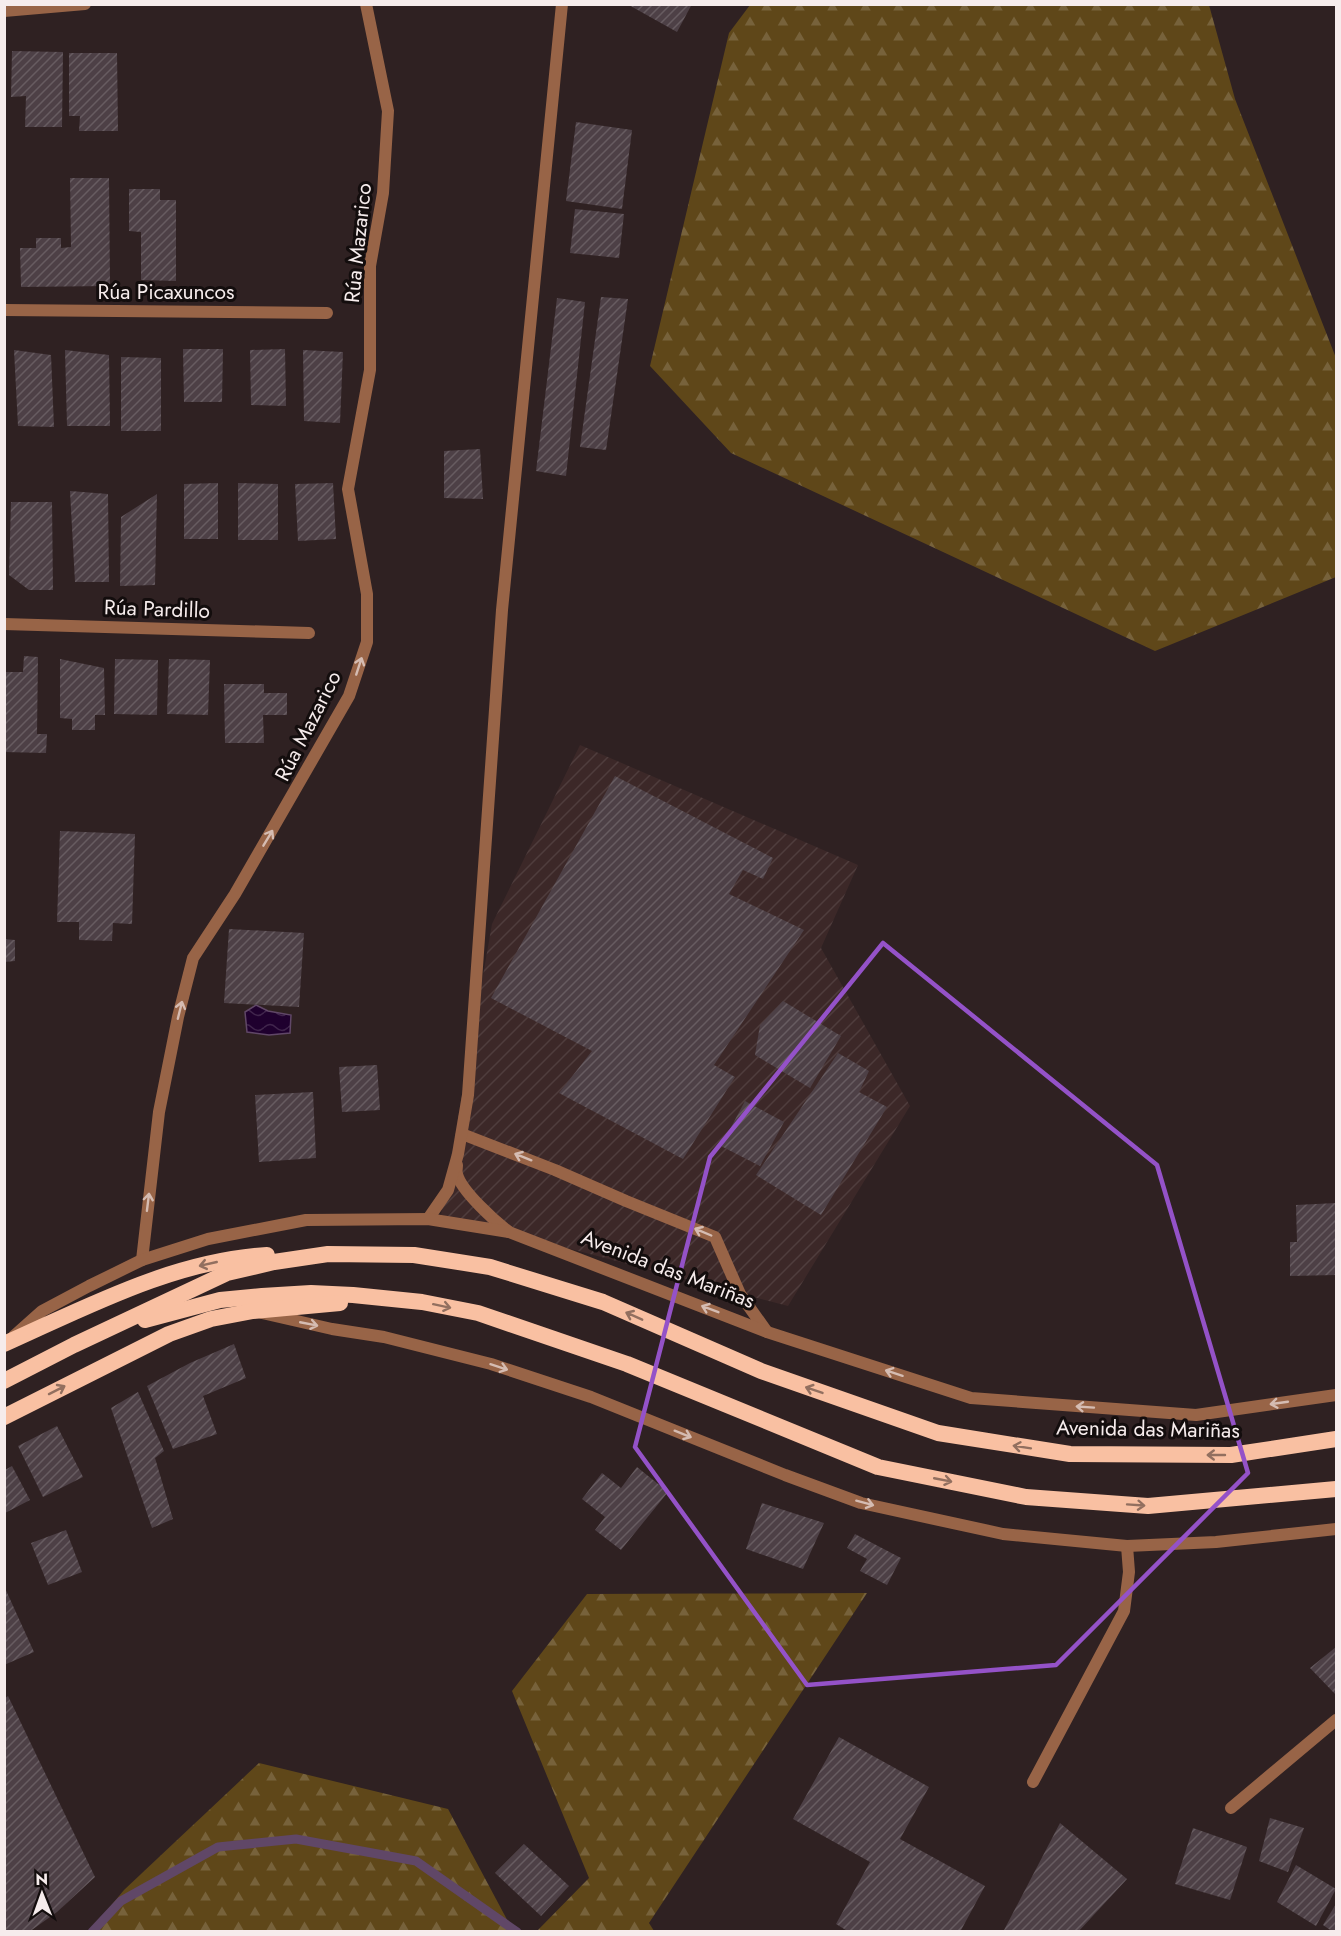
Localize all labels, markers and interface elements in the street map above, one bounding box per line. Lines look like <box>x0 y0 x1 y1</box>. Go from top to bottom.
street label: Rúa Mazarico <box>337 182 379 304</box>
street label: Rúa Picaxuncos <box>98 277 234 307</box>
street label: Rúa Pardillo <box>104 592 210 626</box>
one-way arrow <box>355 657 366 676</box>
street label: Rúa Mazarico <box>267 666 349 786</box>
one-way arrow <box>263 830 275 847</box>
one-way arrow <box>175 1001 187 1020</box>
one-way arrow <box>514 1151 533 1162</box>
one-way arrow <box>143 1193 154 1213</box>
street label: Avenida das Mariñas <box>577 1222 759 1316</box>
one-way arrow <box>694 1226 712 1237</box>
one-way arrow <box>198 1259 218 1270</box>
one-way arrow <box>432 1301 452 1312</box>
one-way arrow <box>701 1303 720 1314</box>
one-way arrow <box>626 1309 644 1321</box>
one-way arrow <box>299 1319 319 1330</box>
one-way arrow <box>490 1362 509 1373</box>
one-way arrow <box>885 1367 904 1378</box>
one-way arrow <box>805 1383 824 1394</box>
one-way arrow <box>47 1384 65 1395</box>
one-way arrow <box>1269 1397 1289 1408</box>
one-way arrow <box>1075 1401 1095 1412</box>
street label: Avenida das Mariñas <box>1056 1412 1240 1446</box>
one-way arrow <box>673 1429 691 1440</box>
one-way arrow <box>1012 1441 1032 1452</box>
one-way arrow <box>1207 1449 1227 1461</box>
one-way arrow <box>932 1475 952 1486</box>
one-way arrow <box>855 1498 874 1510</box>
one-way arrow <box>1125 1500 1145 1511</box>
north arrow <box>12 1864 72 1924</box>
text: N <box>35 1868 48 1891</box>

